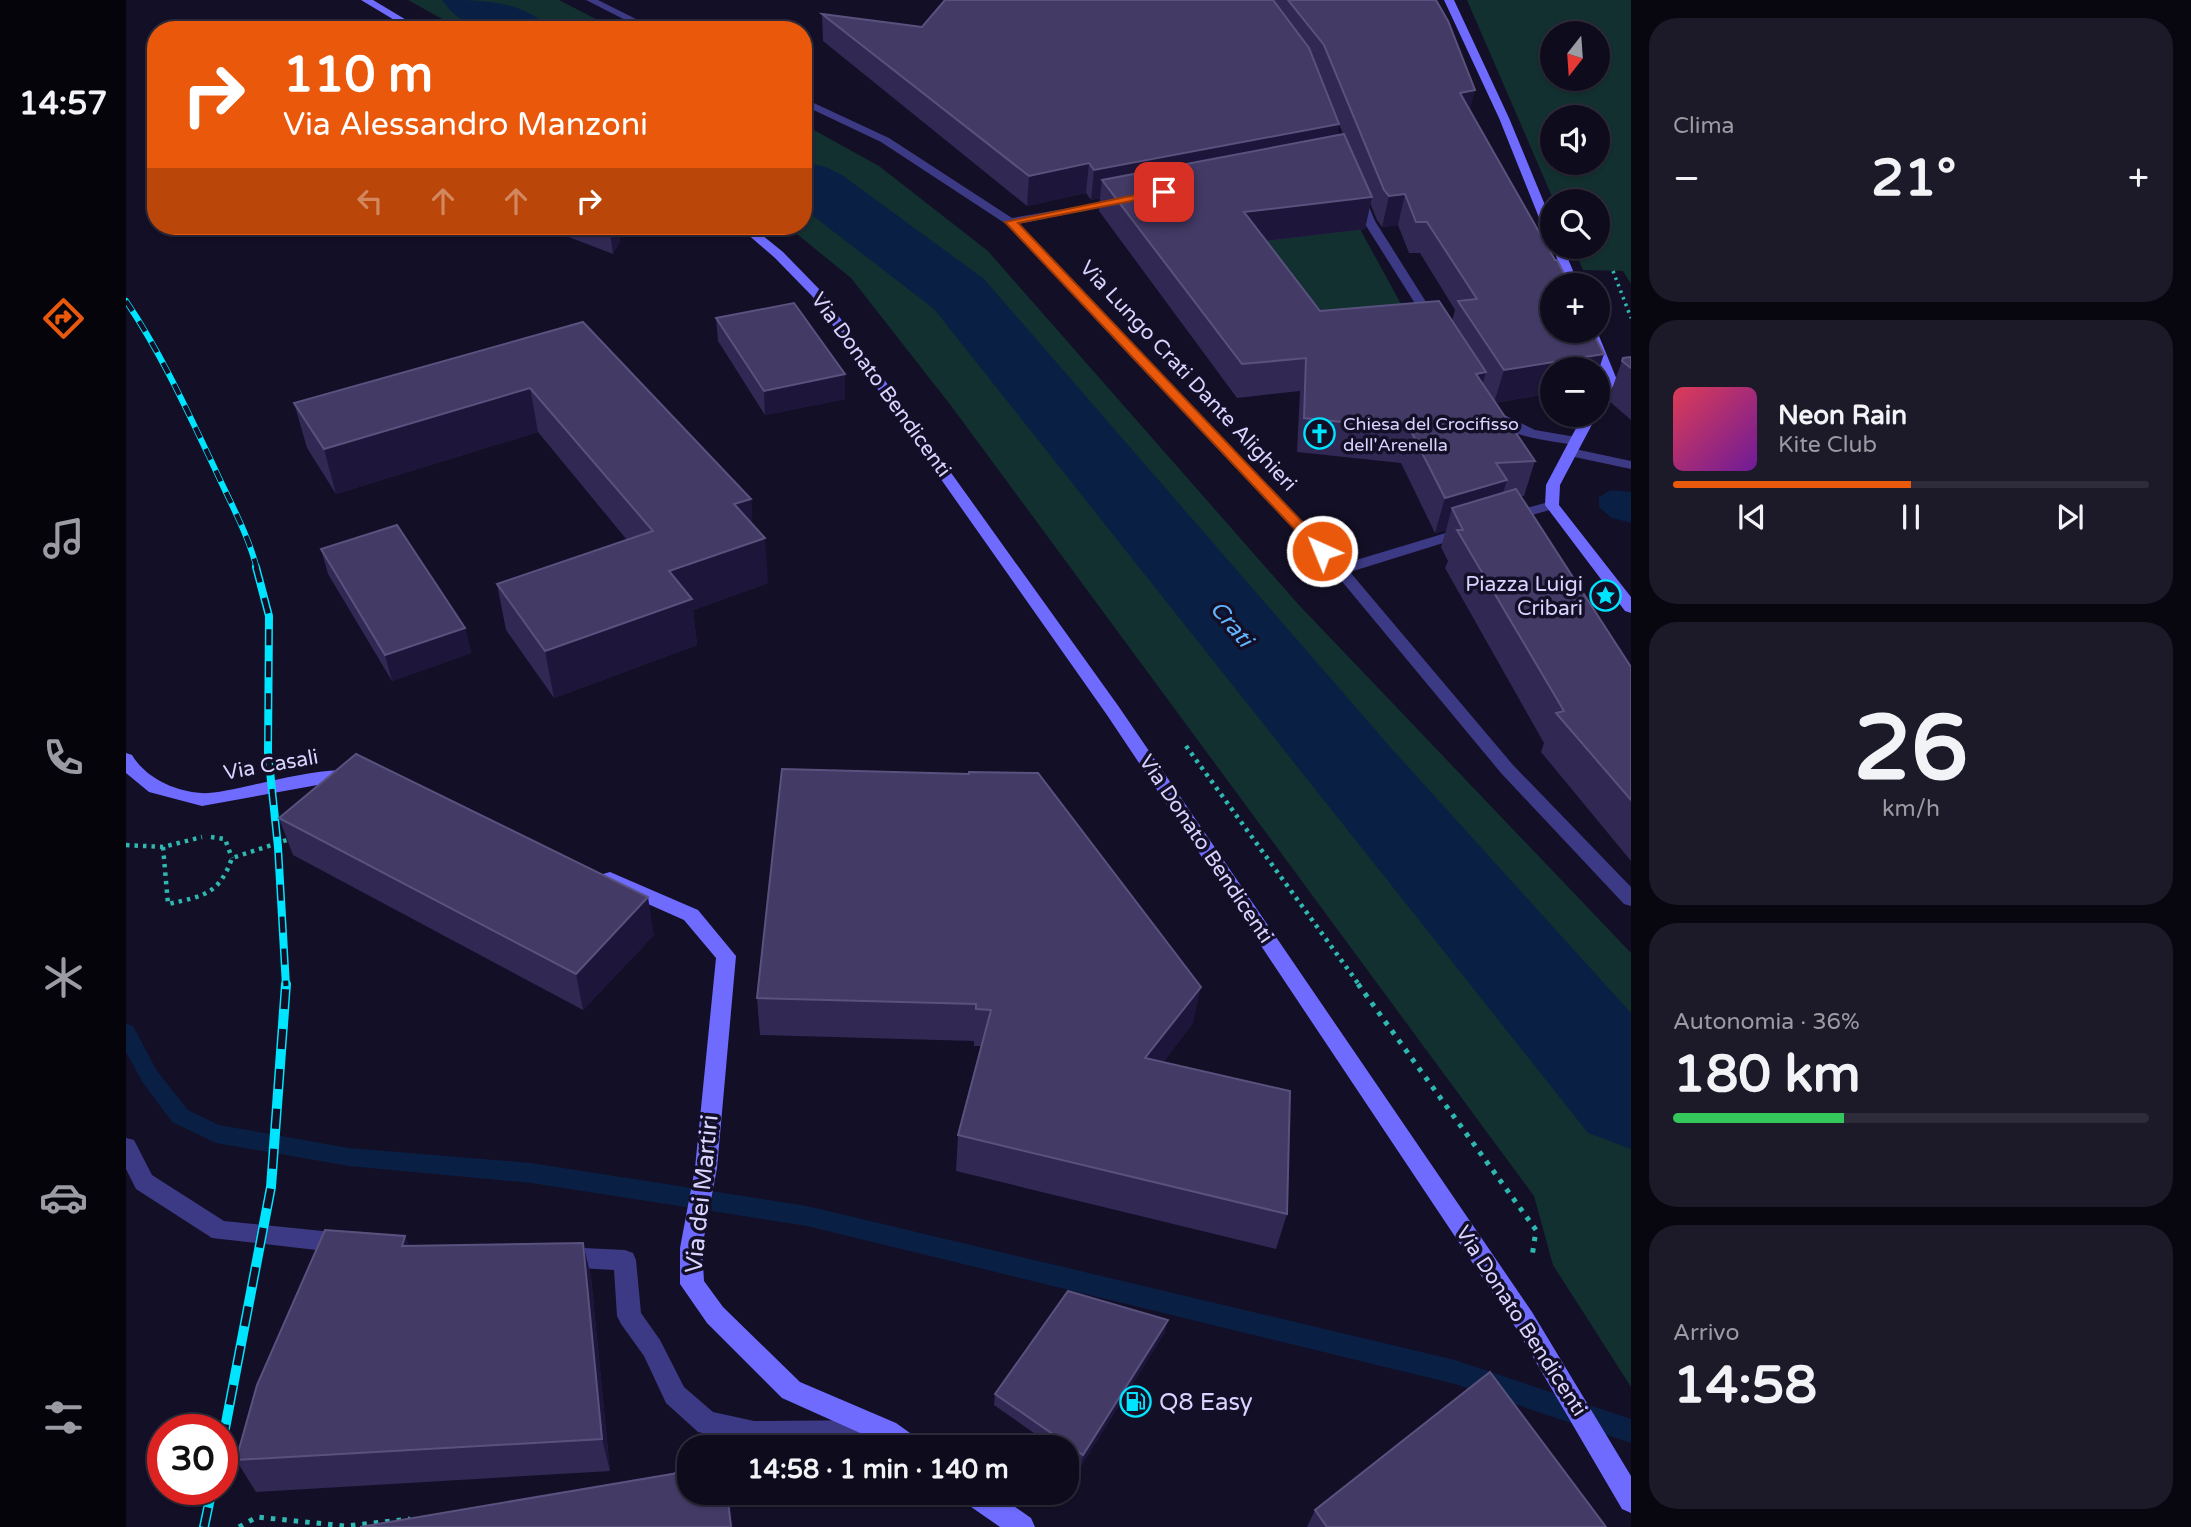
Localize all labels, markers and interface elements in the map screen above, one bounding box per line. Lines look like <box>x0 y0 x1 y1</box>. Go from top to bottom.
north arrow <box>1540 21 1610 91</box>
map controls <box>1540 21 1610 427</box>
text: 110 m <box>283 46 433 105</box>
icon: right <box>168 49 259 140</box>
text: 14:57 <box>19 85 107 123</box>
button: sound <box>1540 105 1610 175</box>
text: Via Alessandro Manzoni <box>283 106 648 144</box>
text: Clima <box>1673 112 1734 140</box>
text: 21° <box>1871 147 1956 210</box>
text: − <box>1673 156 1700 202</box>
text: + <box>2128 156 2149 202</box>
pin <box>1134 162 1194 222</box>
icon: arrive <box>1145 173 1183 211</box>
icon: left <box>351 182 389 220</box>
icon: ahead <box>424 182 462 220</box>
icon: ahead <box>497 182 535 220</box>
icon: right <box>570 182 608 220</box>
button: search <box>1540 189 1610 259</box>
street label: Via Lungo Crati Dante Alighieri <box>1074 255 1302 497</box>
button: + <box>1540 273 1610 343</box>
street label: Via Donato Bendicenti <box>806 288 956 482</box>
icon: directions <box>39 294 88 343</box>
button: − <box>1540 357 1610 427</box>
text: Neon Rain <box>1778 400 1907 431</box>
place label: Chiesa del Crocifisso dell'Arenella <box>1343 413 1519 456</box>
church icon: Chiesa del Crocifisso dell'Arenella <box>1303 417 1337 451</box>
text: Kite Club <box>1778 431 1877 459</box>
icon: previous <box>1733 498 1771 536</box>
icon: pause <box>1892 498 1930 536</box>
icon: next <box>2051 498 2089 536</box>
icon: music <box>39 514 88 563</box>
position arrow <box>1285 514 1359 588</box>
place label: Piazza Luigi Cribari <box>1465 572 1583 621</box>
place icon: Piazza Luigi Cribari <box>1589 579 1623 613</box>
water label: Crati <box>1204 595 1260 655</box>
text: 26 <box>1854 694 1968 804</box>
icon: phone <box>39 733 88 782</box>
street label: Via Casali <box>222 744 320 786</box>
street label: Via Donato Bendicenti <box>1134 750 1278 948</box>
text: km/h <box>1882 795 1940 823</box>
icon: climate <box>39 953 88 1002</box>
text: Autonomia · 36% <box>1673 1008 1860 1036</box>
text: 180 km <box>1673 1043 1861 1106</box>
street label: Via dei Martiri <box>679 1113 725 1275</box>
icon: car <box>39 1173 88 1222</box>
street label: Via Donato Bendicenti <box>1450 1221 1592 1421</box>
text: Arrivo <box>1673 1319 1739 1347</box>
text: 14:58 <box>1673 1354 1817 1417</box>
fuel station icon: Q8 Easy <box>1119 1385 1153 1419</box>
place label: Q8 Easy <box>1159 1388 1253 1417</box>
icon: filters <box>39 1393 88 1442</box>
speed limit sign: 30 <box>147 1414 238 1505</box>
text: 14:58 · 1 min · 140 m <box>747 1454 1009 1485</box>

